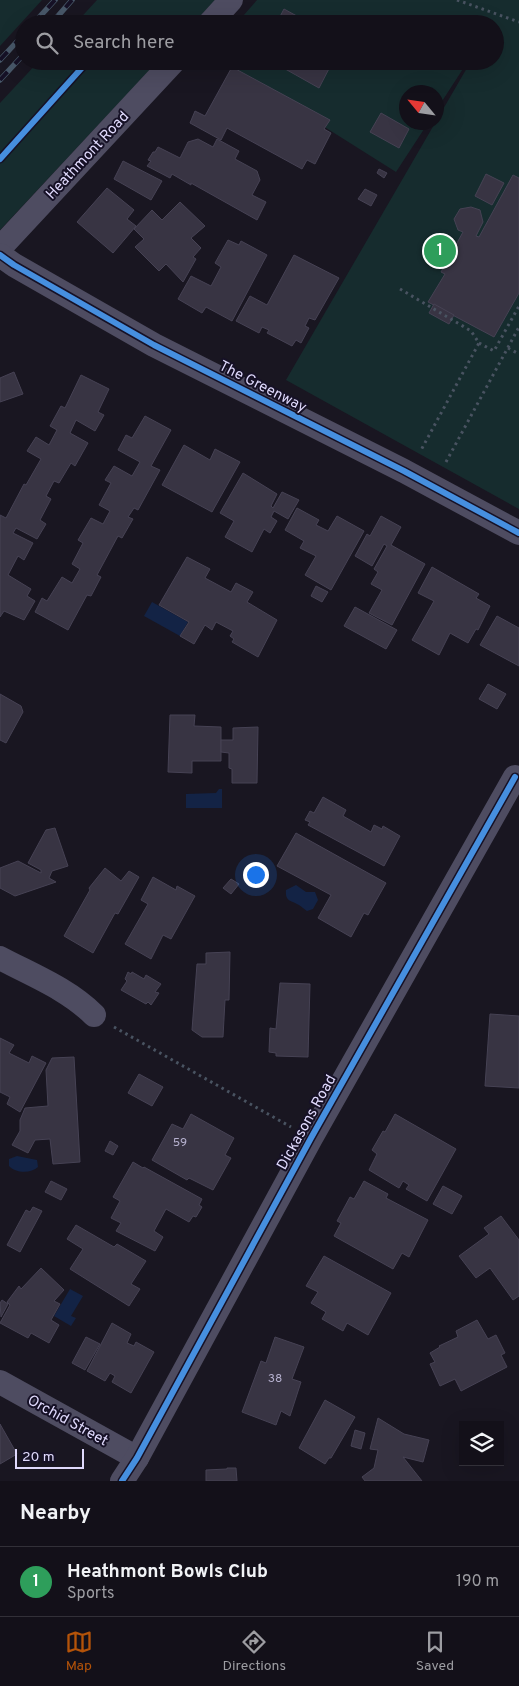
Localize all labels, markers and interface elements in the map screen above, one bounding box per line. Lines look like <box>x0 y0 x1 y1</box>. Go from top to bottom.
search box <box>15 15 504 70</box>
icon: search <box>33 29 61 57</box>
text: Search here <box>73 31 175 55</box>
north arrow <box>399 85 444 130</box>
street label: Heathmont Road <box>42 108 134 204</box>
pin: 1 <box>424 232 456 270</box>
street label: The Greenway <box>215 357 309 418</box>
your location <box>243 862 269 888</box>
street label: Dickasons Road <box>273 1072 341 1174</box>
house number: 59 <box>173 1135 187 1151</box>
house number: 38 <box>268 1371 282 1387</box>
street label: Orchid Street <box>24 1391 111 1451</box>
map controls <box>459 1421 504 1466</box>
button: layers <box>459 1421 504 1466</box>
scale bar <box>15 1446 84 1469</box>
text: 20 m <box>22 1449 55 1466</box>
text: Nearby <box>20 1500 91 1527</box>
text: Heathmont Bowls Club <box>67 1560 268 1584</box>
text: 1 <box>33 1572 39 1592</box>
text: 190 m <box>456 1572 499 1592</box>
text: Sports <box>67 1584 115 1604</box>
tab: Map <box>65 1628 93 1675</box>
tab: Directions <box>222 1628 286 1675</box>
tab: Saved <box>416 1628 454 1675</box>

